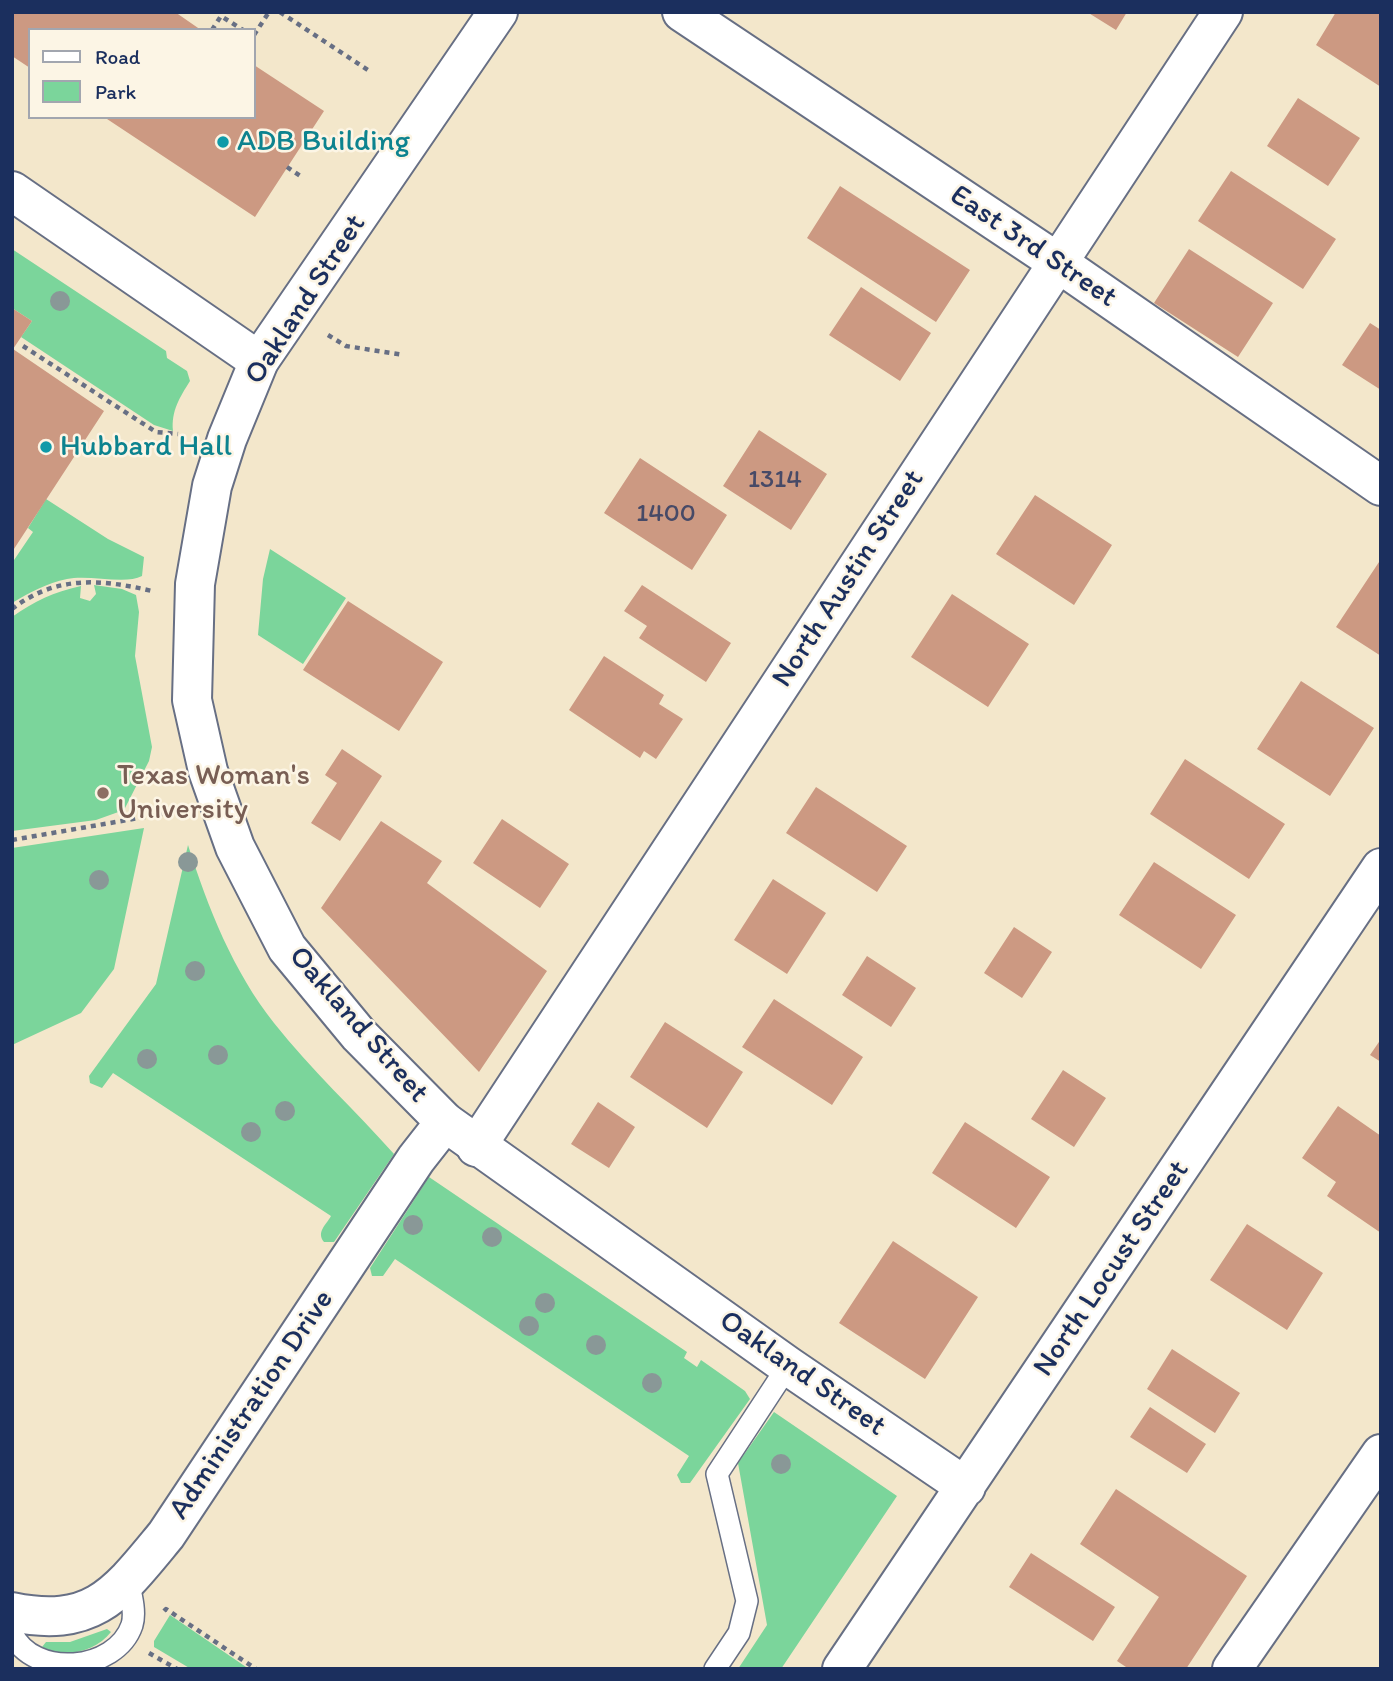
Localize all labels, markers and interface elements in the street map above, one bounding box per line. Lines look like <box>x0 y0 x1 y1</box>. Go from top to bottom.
legend <box>28 28 256 119</box>
text: Road <box>95 44 140 69</box>
text: Park <box>95 79 136 104</box>
place label: ADB Building <box>237 124 410 160</box>
marker: ADB Building <box>215 134 231 150</box>
street label: East 3rd Street <box>943 178 1123 316</box>
street label: Oakland Street <box>238 208 374 392</box>
place label: Hubbard Hall <box>60 429 232 465</box>
marker: Hubbard Hall <box>38 439 54 455</box>
street label: North Austin Street <box>765 463 933 695</box>
house number: 1314 <box>748 464 802 496</box>
house number: 1400 <box>636 498 696 530</box>
place label: Texas Woman's University <box>117 758 310 828</box>
marker: Texas Woman's University <box>95 785 111 801</box>
street label: Oakland Street <box>280 939 436 1111</box>
street label: North Locust Street <box>1026 1154 1198 1384</box>
street label: Administration Drive <box>162 1283 342 1527</box>
street label: Oakland Street <box>712 1303 892 1445</box>

